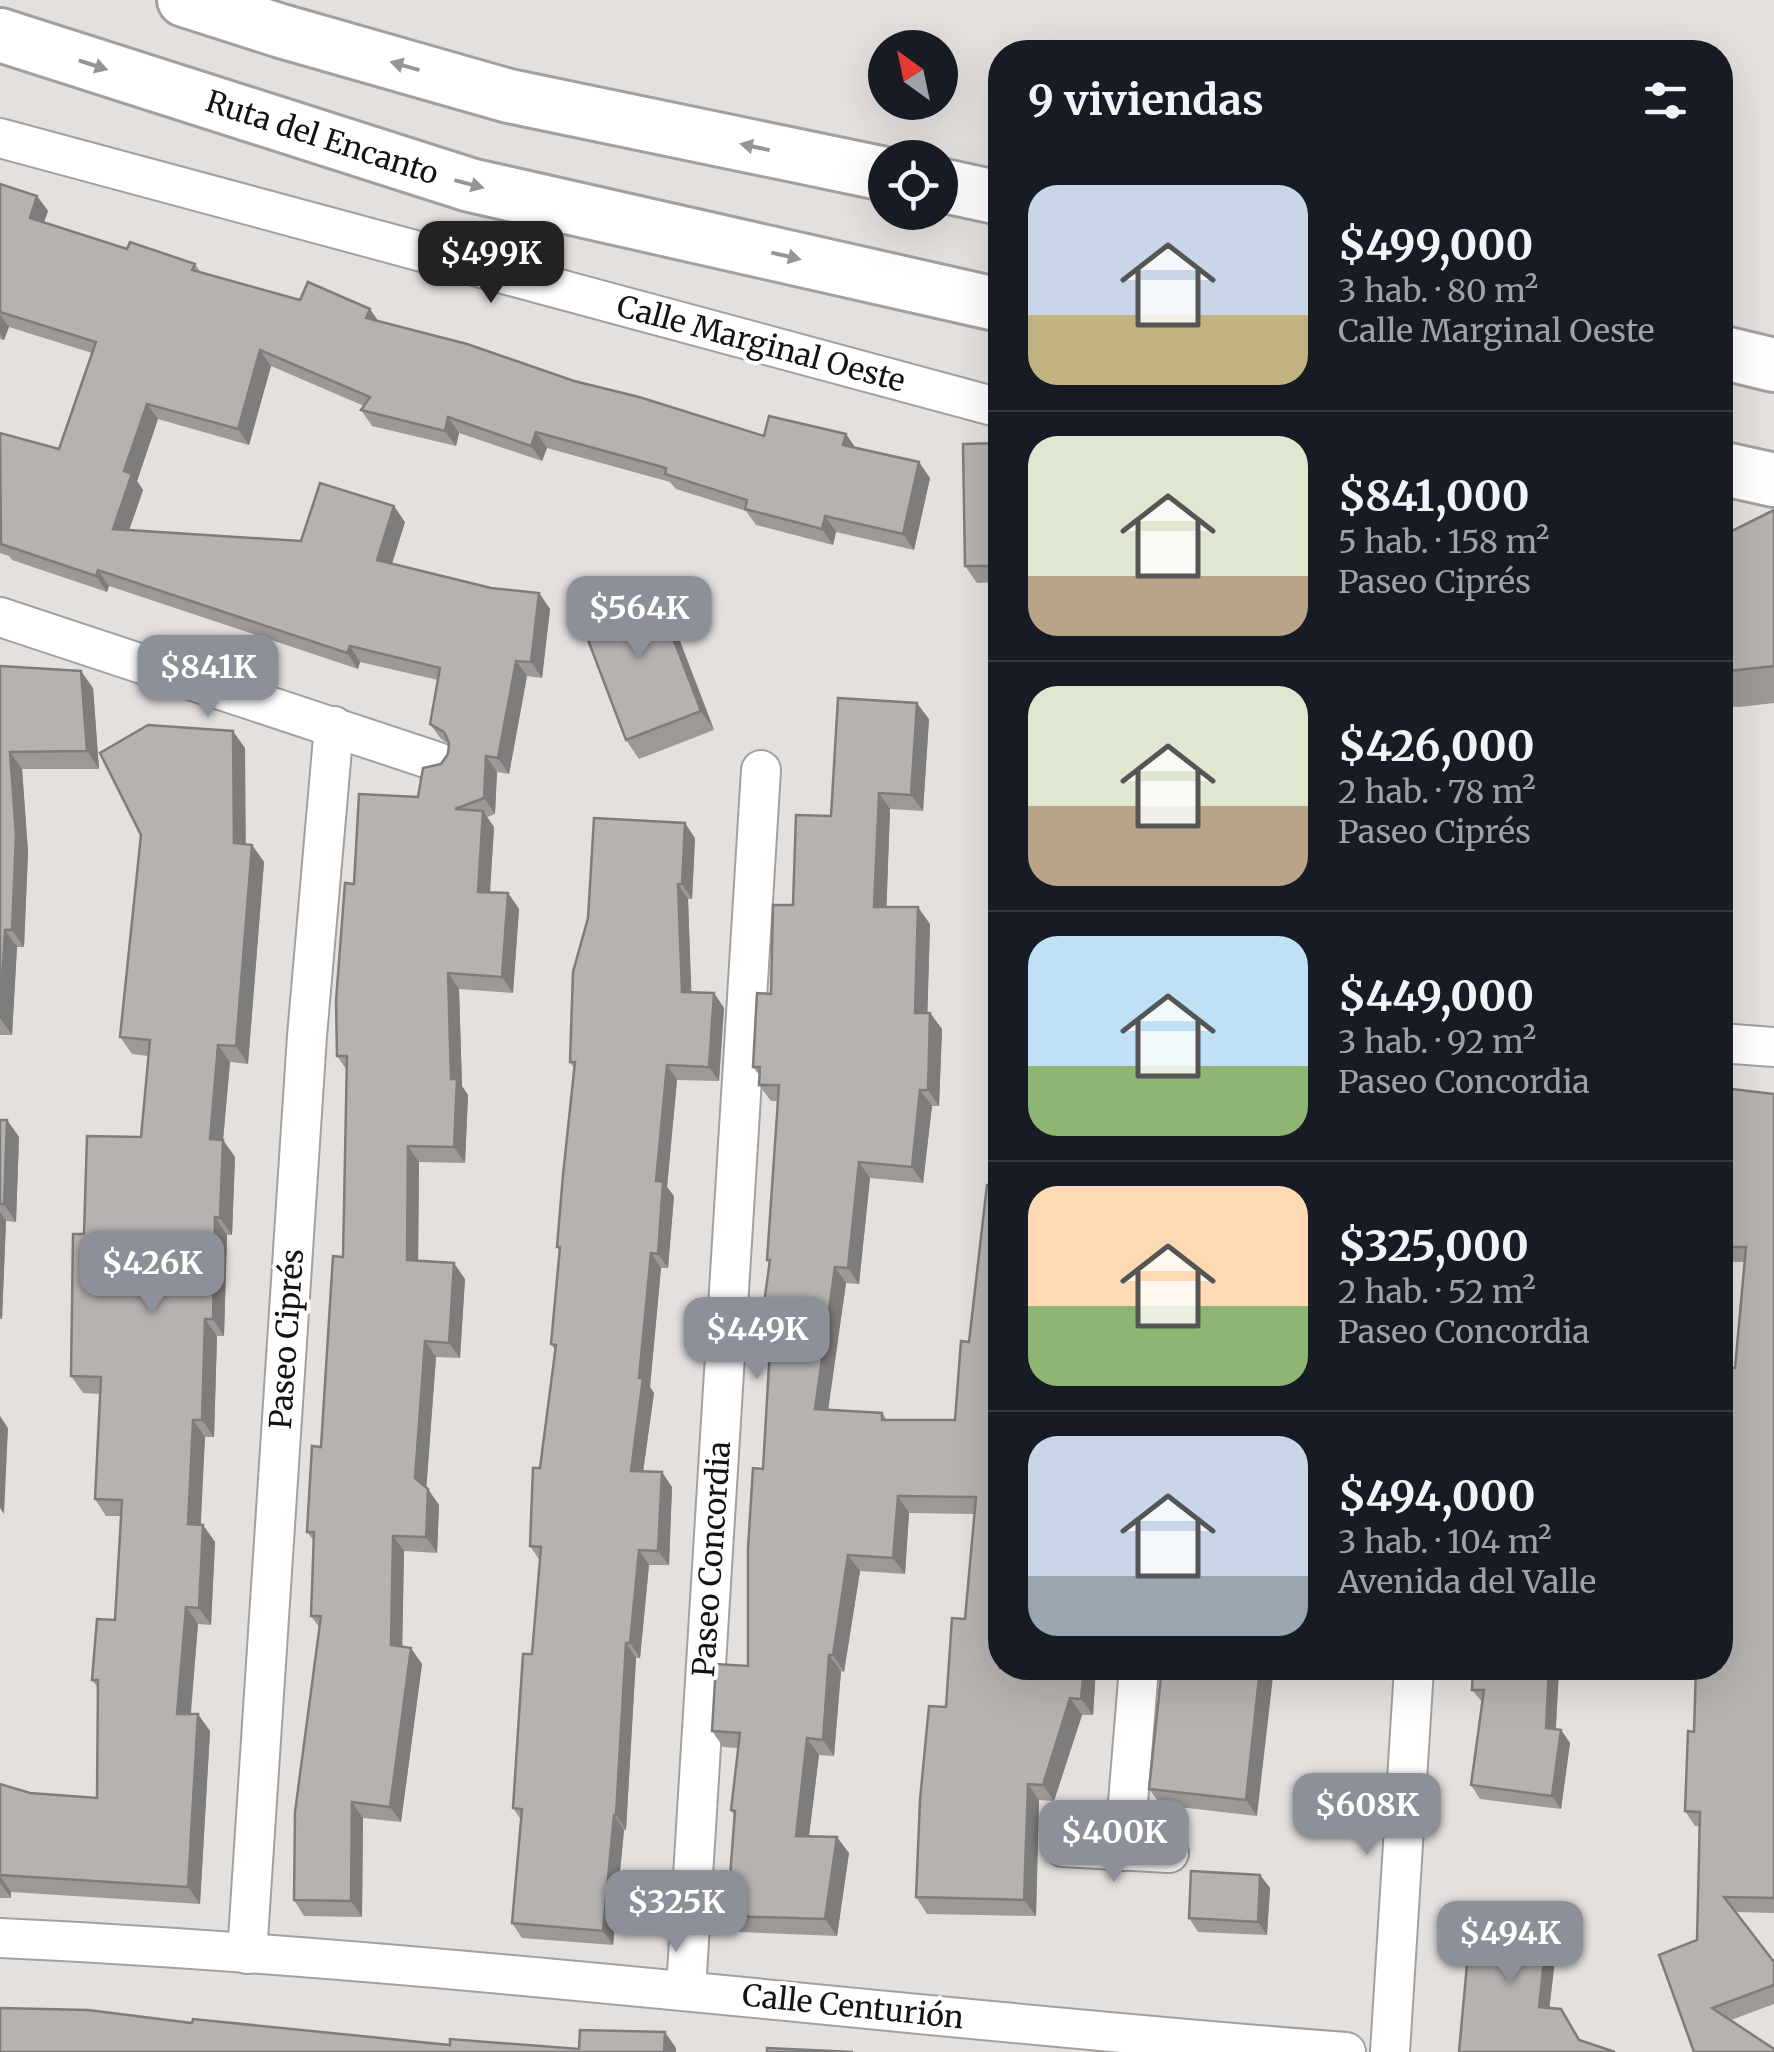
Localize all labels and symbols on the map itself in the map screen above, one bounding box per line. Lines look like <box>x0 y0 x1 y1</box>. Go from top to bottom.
north arrow <box>868 30 958 120</box>
one-way arrow <box>78 58 108 73</box>
one-way arrow <box>389 58 420 74</box>
street label: Ruta del Encanto <box>201 82 443 193</box>
one-way arrow <box>739 139 770 154</box>
one-way arrow <box>454 176 485 192</box>
pin: $499K <box>421 221 561 306</box>
one-way arrow <box>771 249 802 264</box>
street label: Calle Marginal Oeste <box>613 286 909 400</box>
pin: $564K <box>569 576 709 661</box>
pin: $841K <box>138 635 278 720</box>
pin: $426K <box>82 1231 222 1316</box>
street label: Paseo Ciprés <box>261 1247 311 1430</box>
pin: $449K <box>687 1297 827 1382</box>
street label: Paseo Concordia <box>684 1440 738 1678</box>
pin: $608K <box>1297 1773 1437 1858</box>
pin: $400K <box>1044 1800 1184 1885</box>
pin: $325K <box>606 1870 746 1955</box>
pin: $494K <box>1440 1901 1580 1986</box>
street label: Calle Centurión <box>740 1975 966 2037</box>

